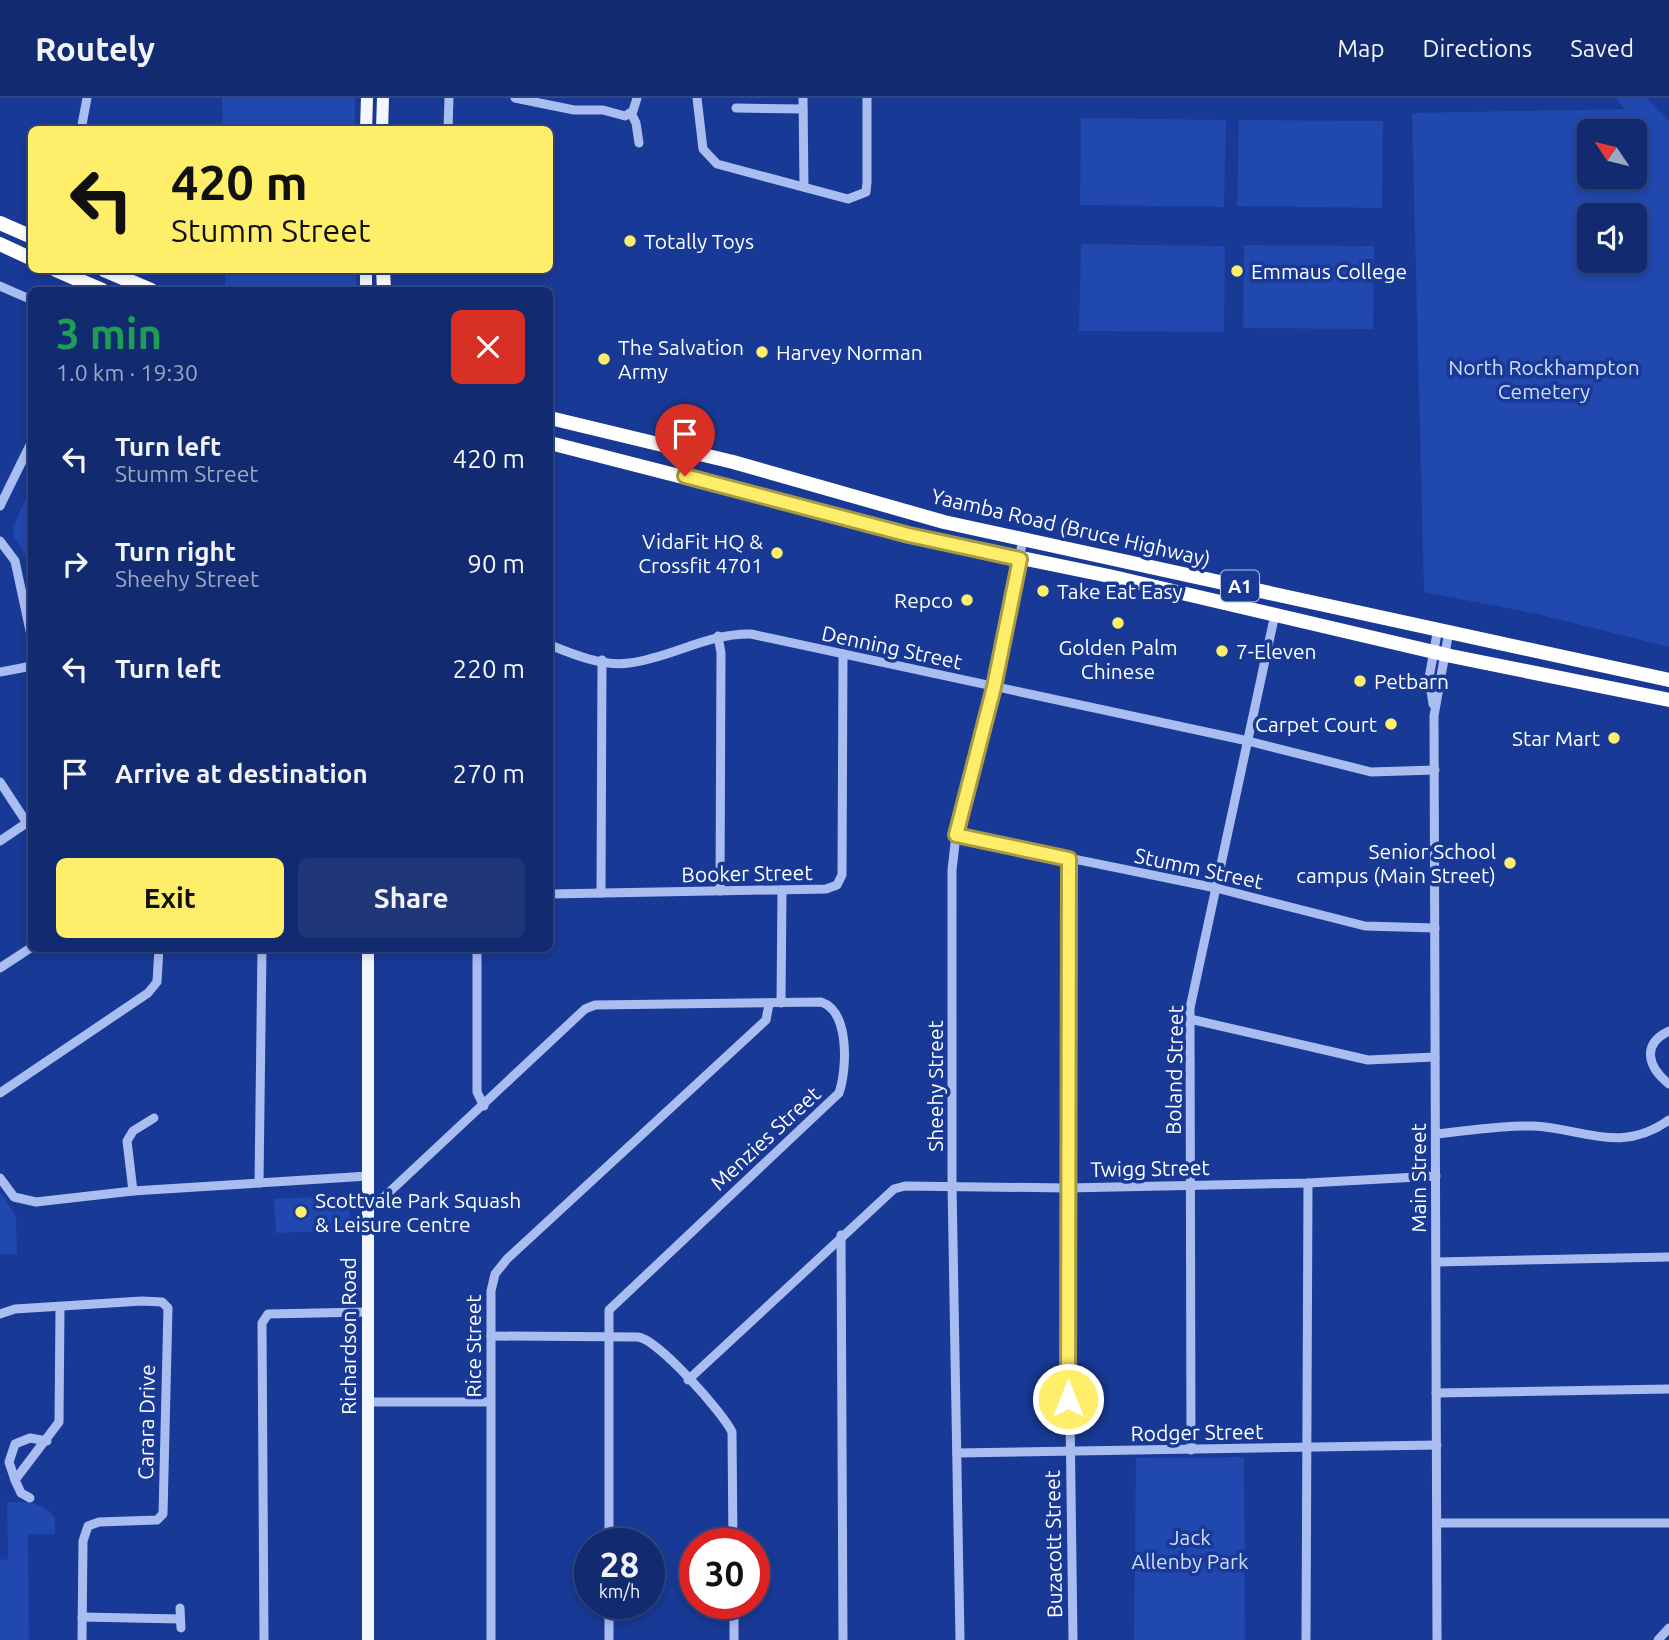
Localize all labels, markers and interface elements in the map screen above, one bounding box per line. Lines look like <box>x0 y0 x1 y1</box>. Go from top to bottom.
text: Routely <box>35 30 155 67</box>
text: Map <box>1337 35 1384 62</box>
text: Directions <box>1422 35 1532 62</box>
text: Saved <box>1570 35 1634 62</box>
north arrow <box>1577 119 1647 189</box>
map controls <box>1577 119 1647 273</box>
icon: left <box>56 154 147 245</box>
text: 420 m <box>171 154 308 209</box>
button: sound <box>1577 203 1647 273</box>
text: Stumm Street <box>171 212 371 248</box>
place label: Totally Toys <box>644 229 754 253</box>
marker: Totally Toys <box>622 233 638 249</box>
place label: Emmaus College <box>1251 259 1407 283</box>
marker: Emmaus College <box>1229 263 1245 279</box>
text: 3 min <box>56 310 162 357</box>
button: close <box>451 310 525 384</box>
place label: The Salvation Army <box>618 335 744 383</box>
place label: Harvey Norman <box>776 340 923 364</box>
marker: Harvey Norman <box>754 344 770 360</box>
marker: The Salvation Army <box>596 351 612 367</box>
park label: North Rockhampton Cemetery <box>1448 355 1640 403</box>
text: 1.0 km · 19:30 <box>56 360 198 385</box>
pin <box>655 404 715 476</box>
icon: arrive <box>666 415 704 453</box>
text: Turn left <box>115 432 221 461</box>
icon: left <box>56 440 94 478</box>
text: 420 m <box>453 444 525 473</box>
text: Stumm Street <box>115 461 258 486</box>
street label: Yaamba Road (Bruce Highway) <box>929 483 1213 571</box>
place label: VidaFit HQ & Crossfit 4701 <box>638 529 763 577</box>
text: Turn right <box>115 537 236 566</box>
icon: right <box>56 545 94 583</box>
marker: VidaFit HQ & Crossfit 4701 <box>769 545 785 561</box>
text: 90 m <box>467 549 525 578</box>
text: Sheehy Street <box>115 566 259 591</box>
road number: A1 <box>1221 570 1259 601</box>
place label: Take Eat Easy <box>1057 579 1183 603</box>
marker: Take Eat Easy <box>1035 583 1051 599</box>
place label: Repco <box>894 588 953 612</box>
marker: Repco <box>959 592 975 608</box>
marker: Golden Palm Chinese <box>1110 615 1126 631</box>
street label: Denning Street <box>820 620 964 674</box>
place label: Golden Palm Chinese <box>1058 635 1178 683</box>
place label: 7-Eleven <box>1236 639 1317 663</box>
marker: 7-Eleven <box>1214 643 1230 659</box>
icon: left <box>56 650 94 688</box>
text: Turn left <box>115 654 221 683</box>
text: 220 m <box>453 654 525 683</box>
place label: Petbarn <box>1374 669 1449 693</box>
marker: Petbarn <box>1352 673 1368 689</box>
place label: Carpet Court <box>1255 712 1377 736</box>
marker: Carpet Court <box>1383 716 1399 732</box>
place label: Star Mart <box>1512 726 1600 750</box>
marker: Star Mart <box>1606 730 1622 746</box>
icon: arrive <box>56 755 94 793</box>
text: Arrive at destination <box>115 759 368 788</box>
text: 270 m <box>453 759 525 788</box>
place label: Senior School campus (Main Street) <box>1296 839 1496 887</box>
street label: Stumm Street <box>1132 843 1266 893</box>
marker: Senior School campus (Main Street) <box>1502 855 1518 871</box>
button: Exit <box>56 858 284 938</box>
button: Share <box>298 858 525 938</box>
street label: Booker Street <box>681 860 813 886</box>
street label: Boland Street <box>1161 1005 1187 1135</box>
street label: Sheehy Street <box>923 1020 947 1152</box>
street label: Menzies Street <box>705 1081 825 1195</box>
street label: Main Street <box>1406 1123 1430 1233</box>
street label: Twigg Street <box>1090 1155 1210 1181</box>
place label: Scottvale Park Squash & Leisure Centre <box>315 1188 521 1236</box>
marker: Scottvale Park Squash & Leisure Centre <box>293 1204 309 1220</box>
street label: Richardson Road <box>336 1257 360 1415</box>
street label: Rice Street <box>461 1295 485 1397</box>
position arrow <box>1031 1362 1105 1436</box>
street label: Carara Drive <box>133 1364 159 1480</box>
street label: Rodger Street <box>1130 1419 1264 1445</box>
street label: Buzacott Street <box>1040 1470 1066 1618</box>
park label: Jack Allenby Park <box>1131 1525 1249 1573</box>
speed limit sign: 30 <box>679 1528 770 1619</box>
text: 28 <box>600 1544 639 1584</box>
text: km/h <box>599 1581 640 1601</box>

